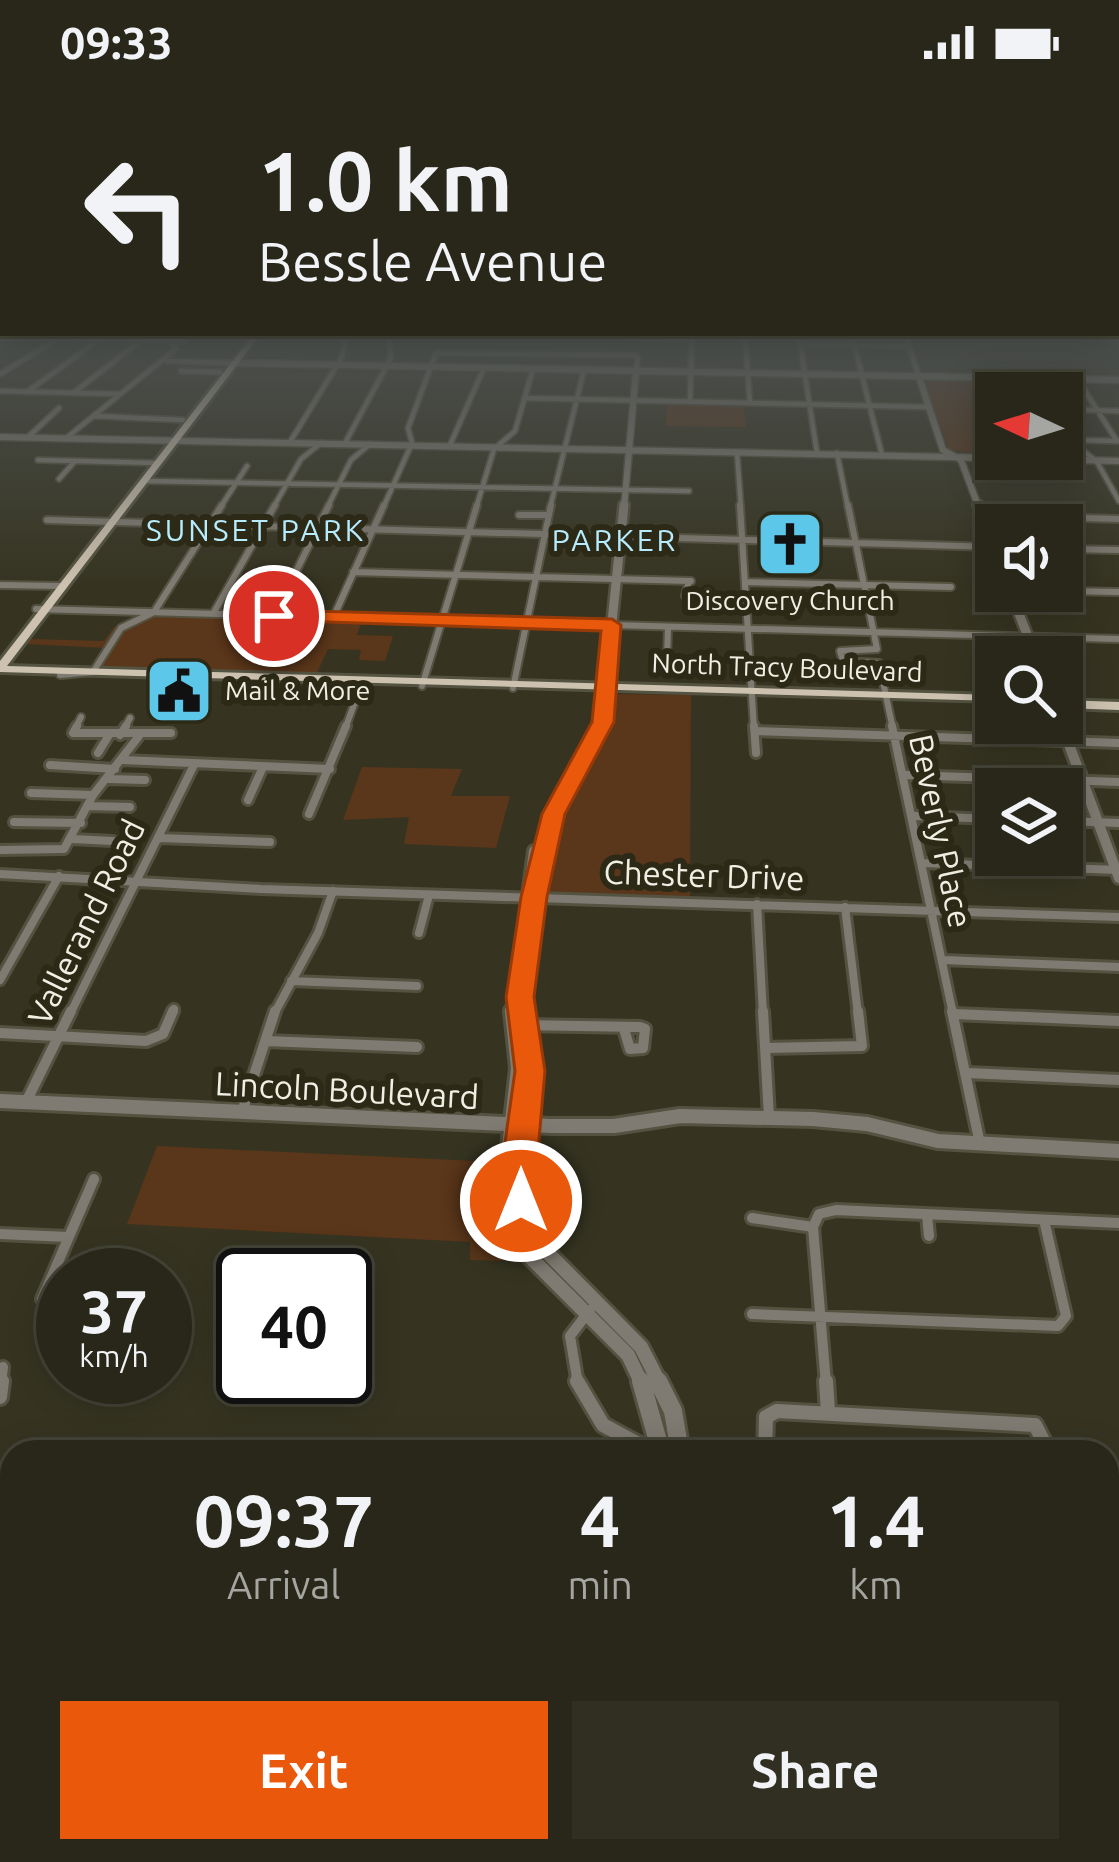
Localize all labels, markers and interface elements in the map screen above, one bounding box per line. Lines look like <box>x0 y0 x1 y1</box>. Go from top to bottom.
text: 09:33 <box>60 17 173 68</box>
icon: left <box>60 132 216 288</box>
text: 1.0 km <box>258 133 513 227</box>
text: Bessle Avenue <box>258 231 607 291</box>
north arrow <box>975 372 1083 480</box>
map controls <box>975 372 1083 876</box>
button: sound <box>975 504 1083 612</box>
church icon: Discovery Church <box>755 509 825 579</box>
district label: SUNSET PARK <box>146 513 366 547</box>
district label: PARKER <box>552 523 678 557</box>
pin <box>223 565 325 667</box>
icon: arrive <box>241 583 307 649</box>
place label: Discovery Church <box>685 585 895 615</box>
button: search <box>975 636 1083 744</box>
street label: North Tracy Boulevard <box>651 647 923 687</box>
public building icon: Mail & More <box>144 656 214 726</box>
place label: Mail & More <box>225 675 370 705</box>
street label: Beverly Place <box>903 731 980 931</box>
button: layers <box>975 768 1083 876</box>
street label: Vallerand Road <box>20 813 151 1031</box>
street label: Chester Drive <box>603 853 805 896</box>
street label: Lincoln Boulevard <box>214 1064 480 1115</box>
position arrow <box>458 1138 584 1264</box>
speed limit sign: 40 <box>216 1248 372 1404</box>
text: 37 <box>80 1277 148 1344</box>
text: km/h <box>79 1339 149 1373</box>
text: 09:37 <box>194 1480 374 1561</box>
text: 4 <box>580 1480 620 1561</box>
text: 1.4 <box>826 1480 925 1561</box>
text: Arrival <box>227 1563 340 1606</box>
text: min <box>567 1563 633 1606</box>
text: km <box>849 1563 903 1606</box>
button: Exit <box>60 1701 548 1839</box>
button: Share <box>572 1701 1059 1839</box>

